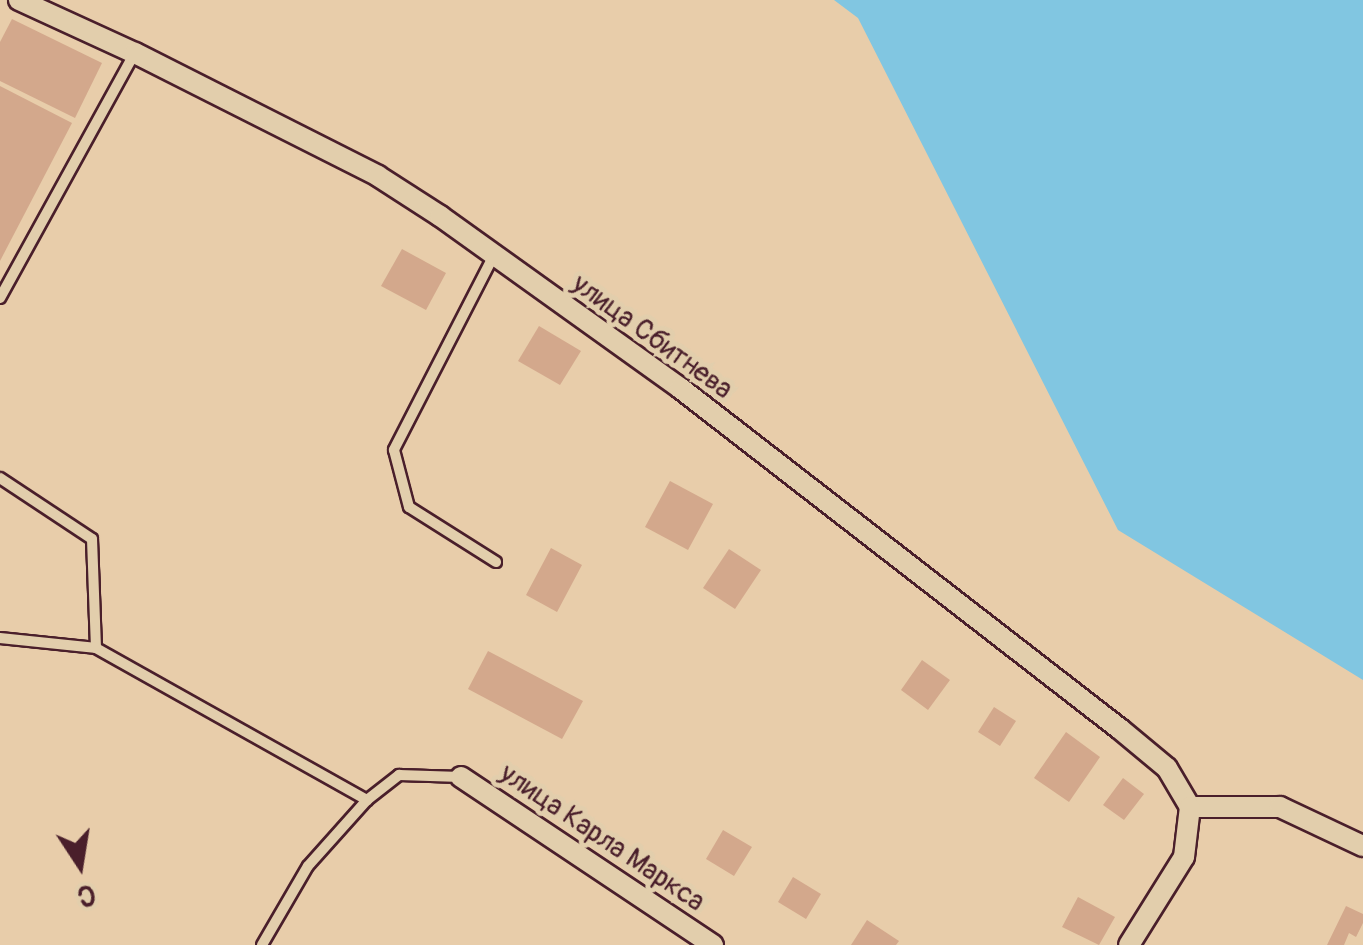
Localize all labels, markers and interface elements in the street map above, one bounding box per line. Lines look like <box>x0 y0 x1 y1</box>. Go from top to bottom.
street label: улица Сбитнева <box>565 268 739 406</box>
street label: улица Карла Маркса <box>493 757 711 919</box>
north arrow <box>30 815 130 915</box>
text: С <box>74 876 98 914</box>

